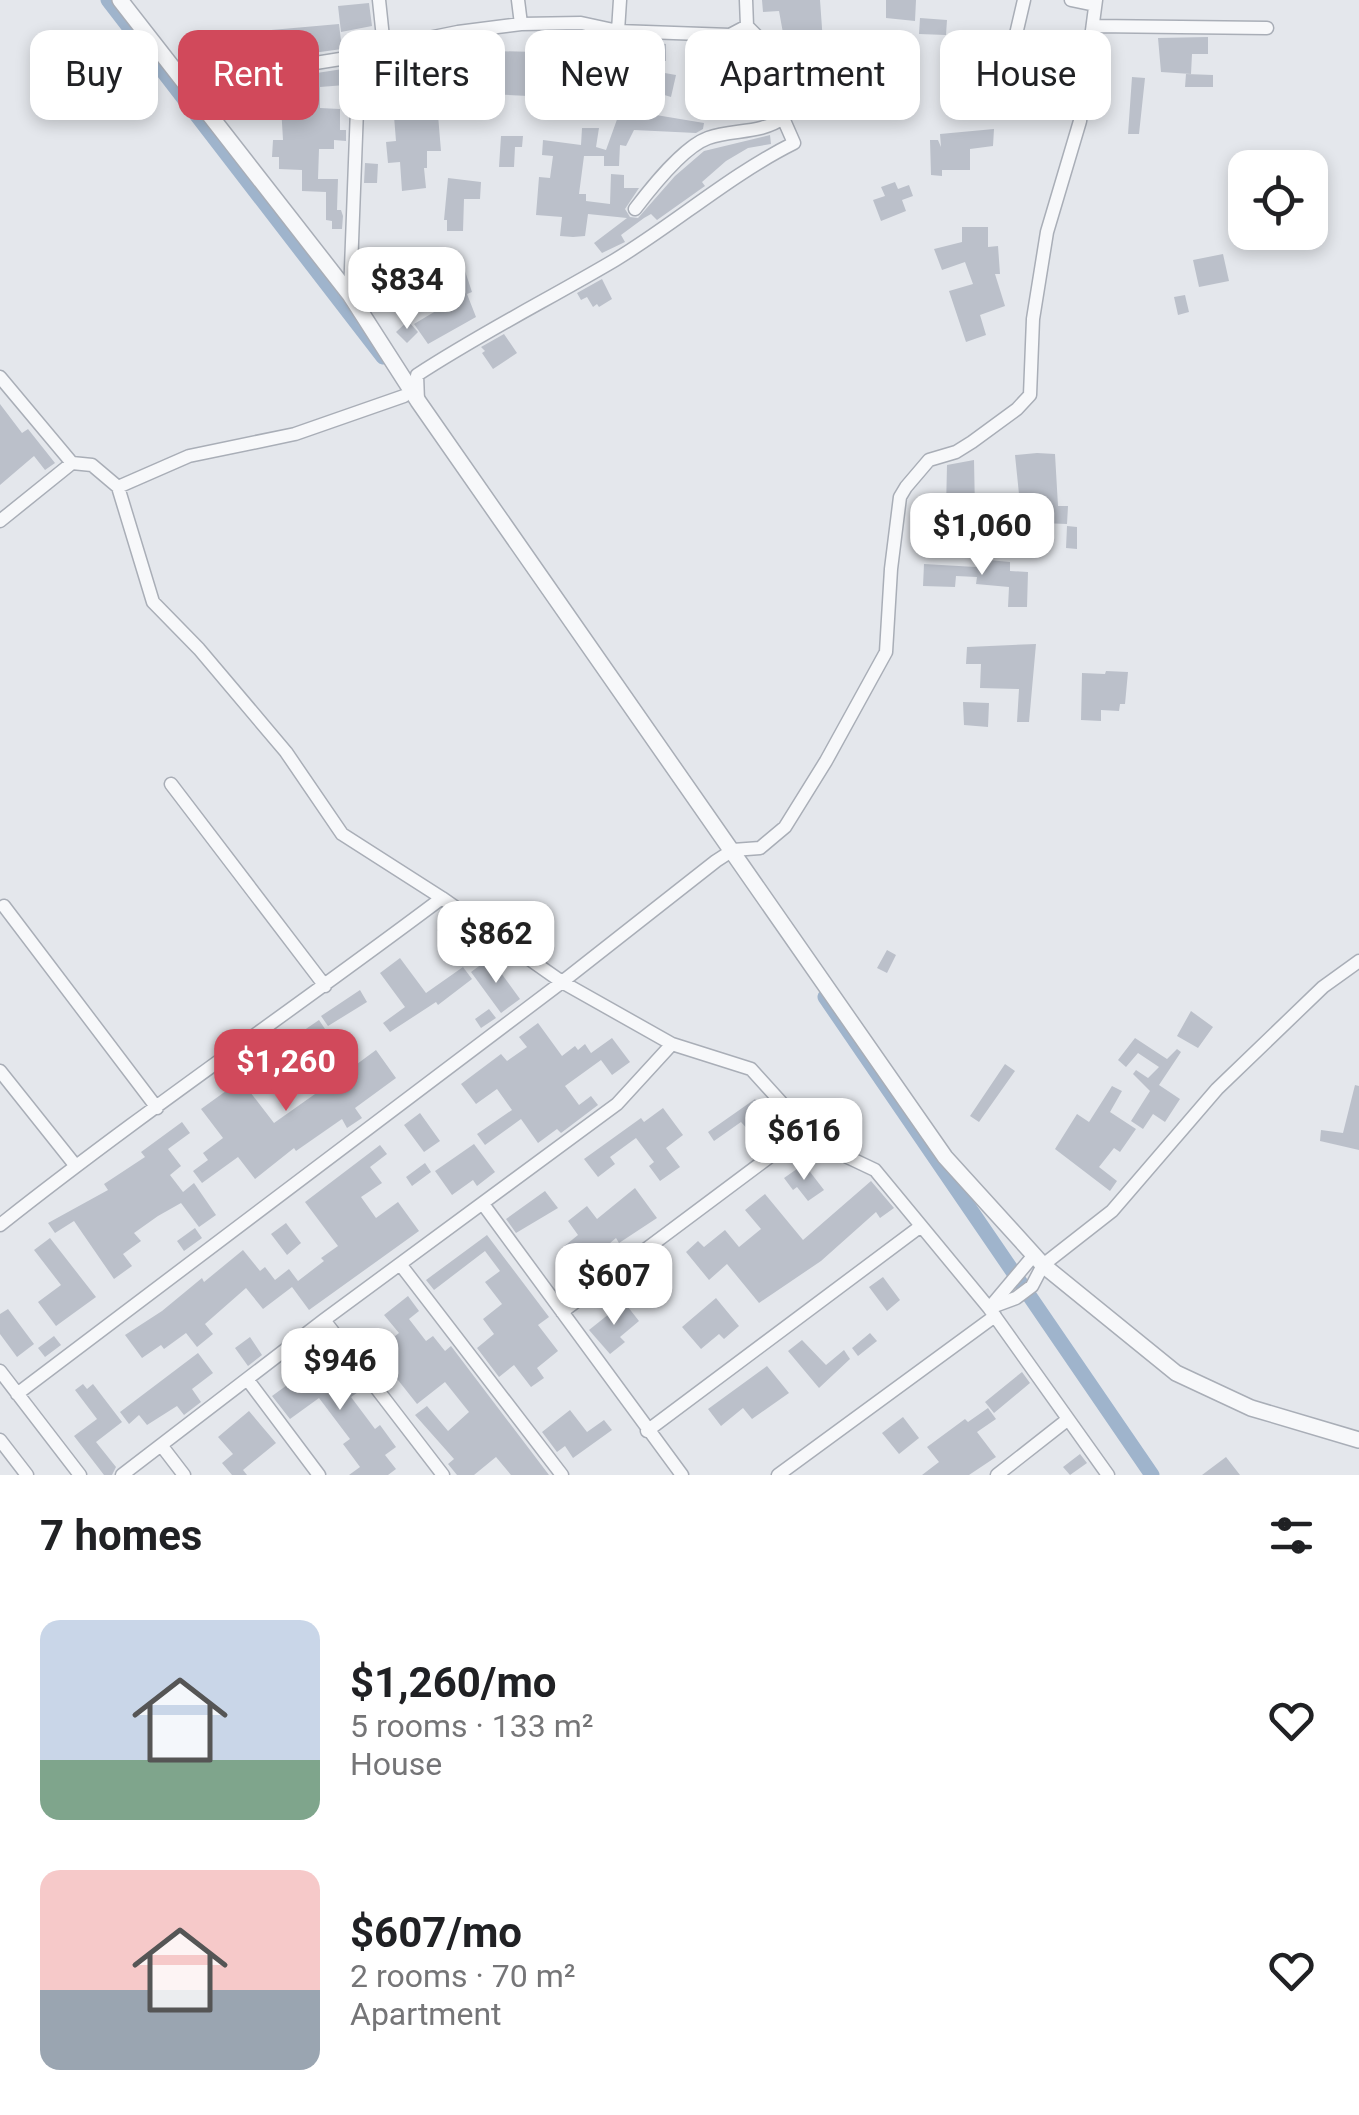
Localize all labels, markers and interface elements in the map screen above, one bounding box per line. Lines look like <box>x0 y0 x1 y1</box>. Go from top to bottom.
chip: Buy <box>30 30 158 120</box>
chip: Rent <box>178 30 319 120</box>
chip: Filters <box>339 30 505 120</box>
chip: New <box>525 30 665 120</box>
chip: Apartment <box>685 30 920 120</box>
chip: House <box>940 30 1111 120</box>
map controls <box>1228 150 1328 250</box>
button: locate <box>1228 150 1328 250</box>
pin: $834 <box>348 247 466 332</box>
text: $834 <box>370 260 444 298</box>
pin: $1,060 <box>901 493 1063 578</box>
text: $1,060 <box>932 506 1032 544</box>
pin: $862 <box>437 901 555 986</box>
text: $862 <box>459 914 533 952</box>
pin: $1,260 <box>205 1029 367 1114</box>
text: $1,260 <box>236 1042 336 1080</box>
pin: $616 <box>745 1098 863 1183</box>
text: $616 <box>767 1111 841 1149</box>
pin: $607 <box>555 1243 673 1328</box>
text: $607 <box>577 1256 651 1294</box>
pin: $946 <box>281 1328 399 1413</box>
text: $946 <box>303 1341 377 1379</box>
icon: filters <box>1264 1508 1319 1563</box>
text: 7 homes <box>40 1511 202 1560</box>
text: $1,260/mo <box>350 1658 557 1707</box>
icon: home <box>120 1660 240 1780</box>
icon: heart <box>1264 1693 1319 1748</box>
text: 5 rooms · 133 m² <box>350 1707 593 1745</box>
text: House <box>350 1745 442 1783</box>
text: $607/mo <box>350 1908 522 1957</box>
icon: home <box>120 1910 240 2030</box>
icon: heart <box>1264 1943 1319 1998</box>
text: 2 rooms · 70 m² <box>350 1957 575 1995</box>
text: Apartment <box>350 1995 502 2033</box>

